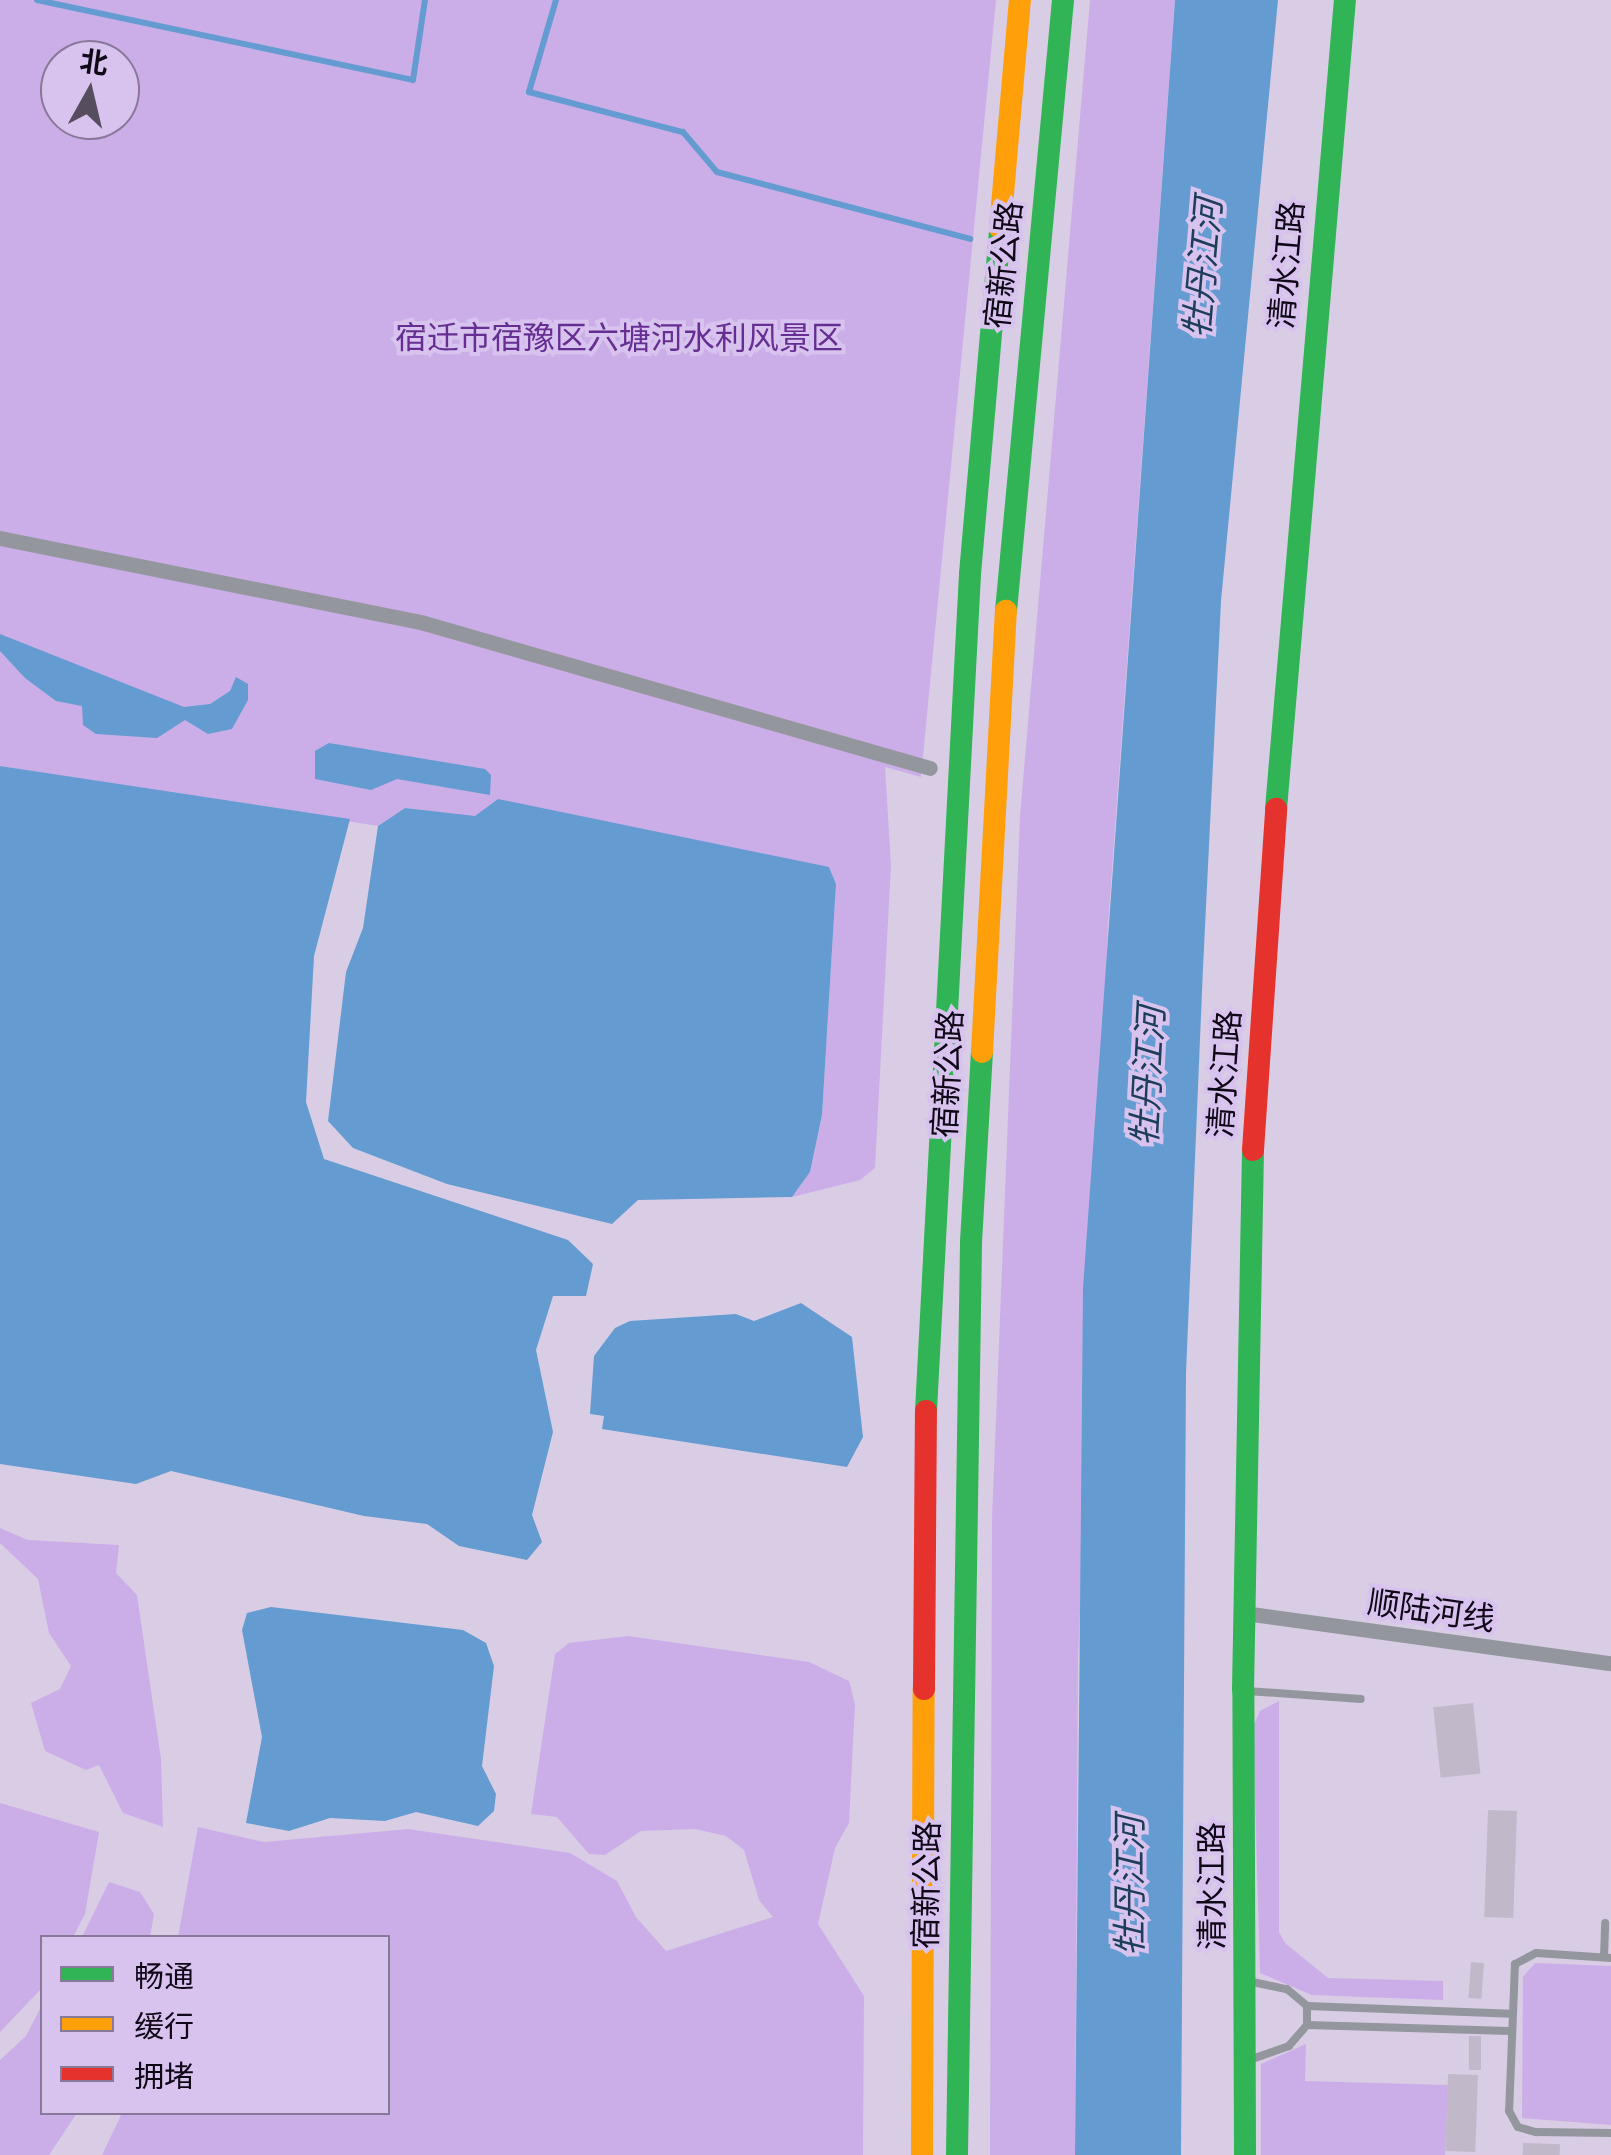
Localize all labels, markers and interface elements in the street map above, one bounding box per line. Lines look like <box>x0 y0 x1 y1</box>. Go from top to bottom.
north arrow <box>40 40 140 140</box>
text: 北 <box>78 42 110 82</box>
water label: 牡丹江河 <box>1176 196 1230 340</box>
street label: 宿新公路 <box>978 199 1030 331</box>
street label: 清水江路 <box>1262 200 1312 330</box>
park label: 宿迁市宿豫区六塘河水利风景区 <box>395 319 843 357</box>
water label: 牡丹江河 <box>1123 1005 1173 1147</box>
street label: 宿新公路 <box>925 1009 971 1139</box>
street label: 清水江路 <box>1201 1009 1249 1139</box>
street label: 顺陆河线 <box>1365 1583 1497 1639</box>
water label: 牡丹江河 <box>1109 1816 1151 1956</box>
street label: 宿新公路 <box>907 1821 947 1949</box>
street label: 清水江路 <box>1193 1822 1231 1950</box>
legend <box>40 1935 390 2115</box>
text: 畅通 <box>134 1957 194 1996</box>
text: 缓行 <box>134 2007 194 2046</box>
text: 拥堵 <box>134 2057 194 2096</box>

